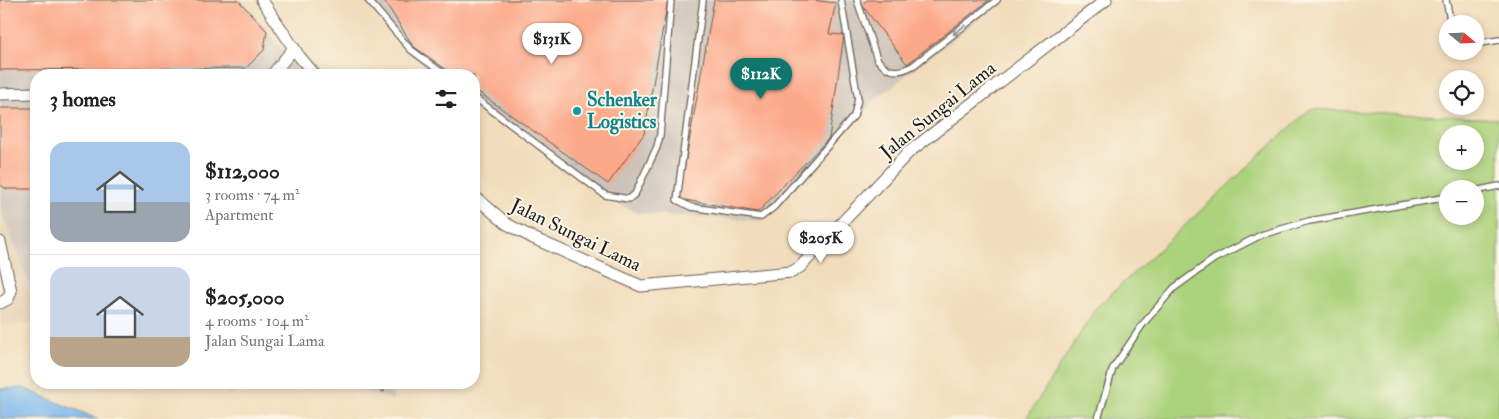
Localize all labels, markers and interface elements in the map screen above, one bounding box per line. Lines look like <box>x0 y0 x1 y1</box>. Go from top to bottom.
north arrow <box>1439 15 1484 60</box>
map controls <box>1439 15 1484 225</box>
pin: $131K <box>517 22 587 65</box>
one-way arrow <box>952 24 965 35</box>
text: $131K <box>533 29 571 49</box>
street label: Jalan Sungai Lama <box>874 56 1001 165</box>
pin: $112K <box>726 58 796 100</box>
text: $112K <box>741 64 781 84</box>
button: locate <box>1439 70 1484 115</box>
icon: filters <box>432 85 460 113</box>
text: 3 homes <box>50 86 116 113</box>
place label: Schenker Logistics <box>587 88 658 135</box>
marker: Schenker Logistics <box>571 105 583 117</box>
button: + <box>1439 125 1484 170</box>
text: $112,000 <box>205 158 280 185</box>
icon: home <box>90 162 150 222</box>
button: − <box>1439 180 1484 225</box>
text: 3 rooms · 74 m² <box>205 185 299 205</box>
street label: Jalan Sungai Lama <box>506 193 645 277</box>
text: Apartment <box>205 205 273 225</box>
pin: $205K <box>786 222 856 264</box>
text: $205K <box>799 228 843 248</box>
text: $205,000 <box>205 284 284 311</box>
icon: home <box>90 287 150 347</box>
text: 4 rooms · 104 m² <box>205 311 309 331</box>
text: Jalan Sungai Lama <box>205 331 325 351</box>

